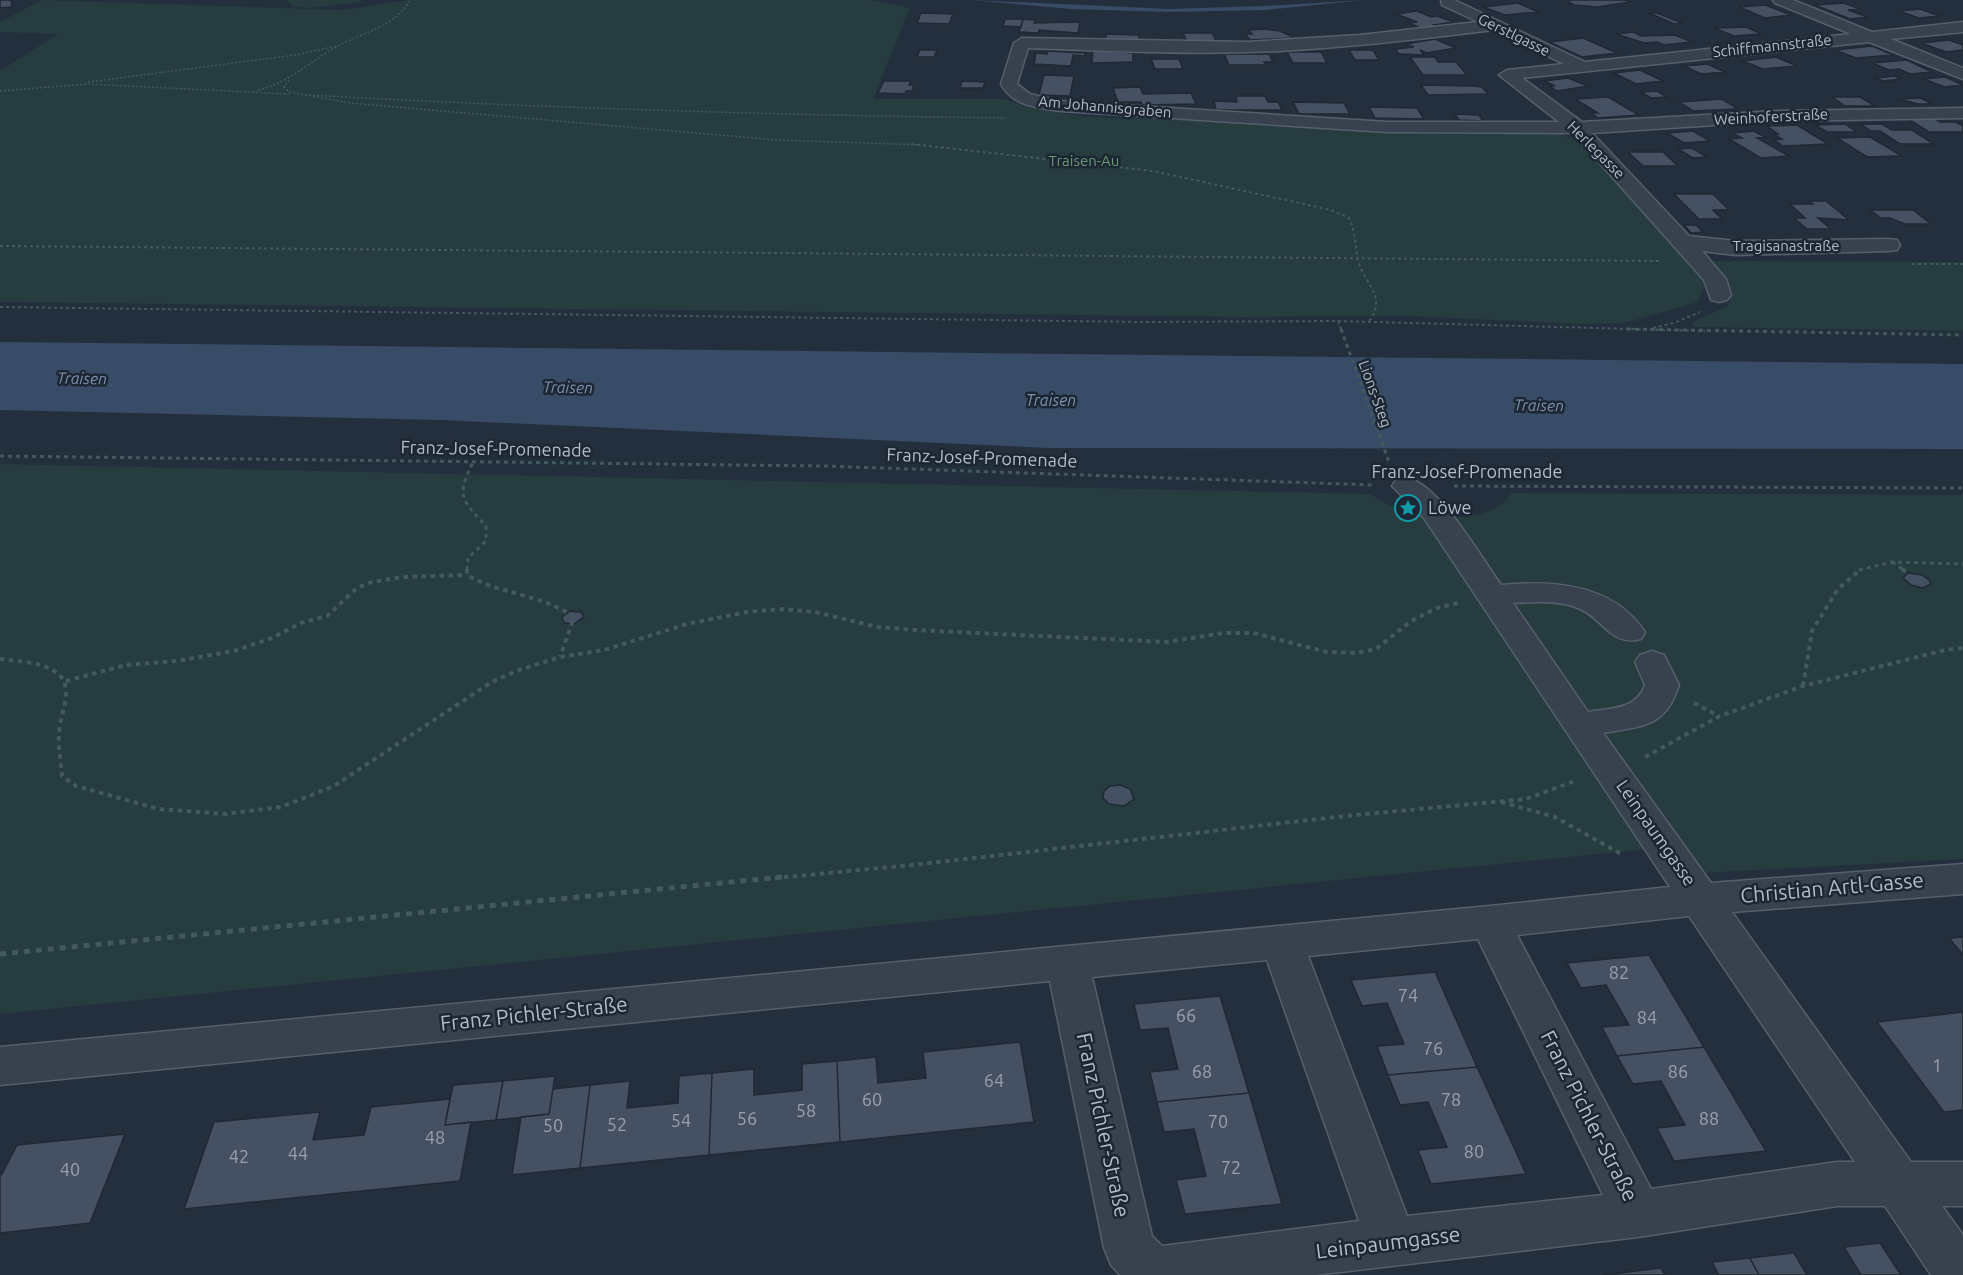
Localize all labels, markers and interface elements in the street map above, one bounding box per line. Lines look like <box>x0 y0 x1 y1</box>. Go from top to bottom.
street label: Gerstlgasse <box>1475 10 1553 59</box>
street label: Schiffmannstraße <box>1712 31 1832 60</box>
street label: Am Johannisgraben <box>1038 92 1172 121</box>
street label: Weinhoferstraße <box>1713 105 1828 128</box>
street label: Herlegasse <box>1564 117 1629 182</box>
park label: Traisen-Au <box>1049 152 1119 169</box>
street label: Tragisanastraße <box>1732 237 1840 254</box>
street label: Lions-Steg <box>1355 358 1395 430</box>
water label: Traisen <box>57 369 107 387</box>
water label: Traisen <box>543 378 593 396</box>
water label: Traisen <box>1026 391 1076 409</box>
water label: Traisen <box>1514 396 1564 414</box>
street label: Franz-Josef-Promenade <box>400 436 592 460</box>
street label: Franz-Josef-Promenade <box>886 444 1078 470</box>
street label: Franz-Josef-Promenade <box>1371 461 1563 481</box>
place icon: Löwe <box>1393 493 1423 523</box>
place label: Löwe <box>1428 497 1472 517</box>
street label: Leinpaumgasse <box>1613 776 1701 889</box>
street label: Christian Artl-Gasse <box>1739 867 1925 907</box>
house number: 82 <box>1609 962 1629 982</box>
house number: 74 <box>1398 985 1418 1005</box>
street label: Franz Pichler-Straße <box>439 991 629 1035</box>
house number: 66 <box>1176 1005 1196 1025</box>
house number: 84 <box>1637 1007 1657 1027</box>
street label: Franz Pichler-Straße <box>1536 1026 1643 1205</box>
street label: Franz Pichler-Straße <box>1073 1030 1135 1219</box>
house number: 76 <box>1423 1038 1443 1058</box>
house number: 1 <box>1932 1055 1942 1075</box>
house number: 68 <box>1192 1061 1212 1081</box>
house number: 86 <box>1668 1061 1688 1081</box>
house number: 64 <box>984 1070 1004 1090</box>
house number: 60 <box>862 1089 882 1109</box>
house number: 78 <box>1441 1089 1461 1109</box>
house number: 58 <box>796 1100 816 1120</box>
house number: 56 <box>737 1108 757 1128</box>
house number: 88 <box>1699 1108 1719 1128</box>
house number: 54 <box>671 1110 691 1130</box>
house number: 70 <box>1208 1111 1228 1131</box>
house number: 52 <box>607 1114 627 1134</box>
house number: 50 <box>543 1115 563 1135</box>
house number: 48 <box>425 1127 445 1147</box>
house number: 80 <box>1464 1141 1484 1161</box>
house number: 44 <box>288 1143 308 1163</box>
house number: 42 <box>229 1146 249 1166</box>
house number: 72 <box>1221 1157 1241 1177</box>
house number: 40 <box>60 1159 80 1179</box>
street label: Leinpaumgasse <box>1314 1221 1461 1263</box>

